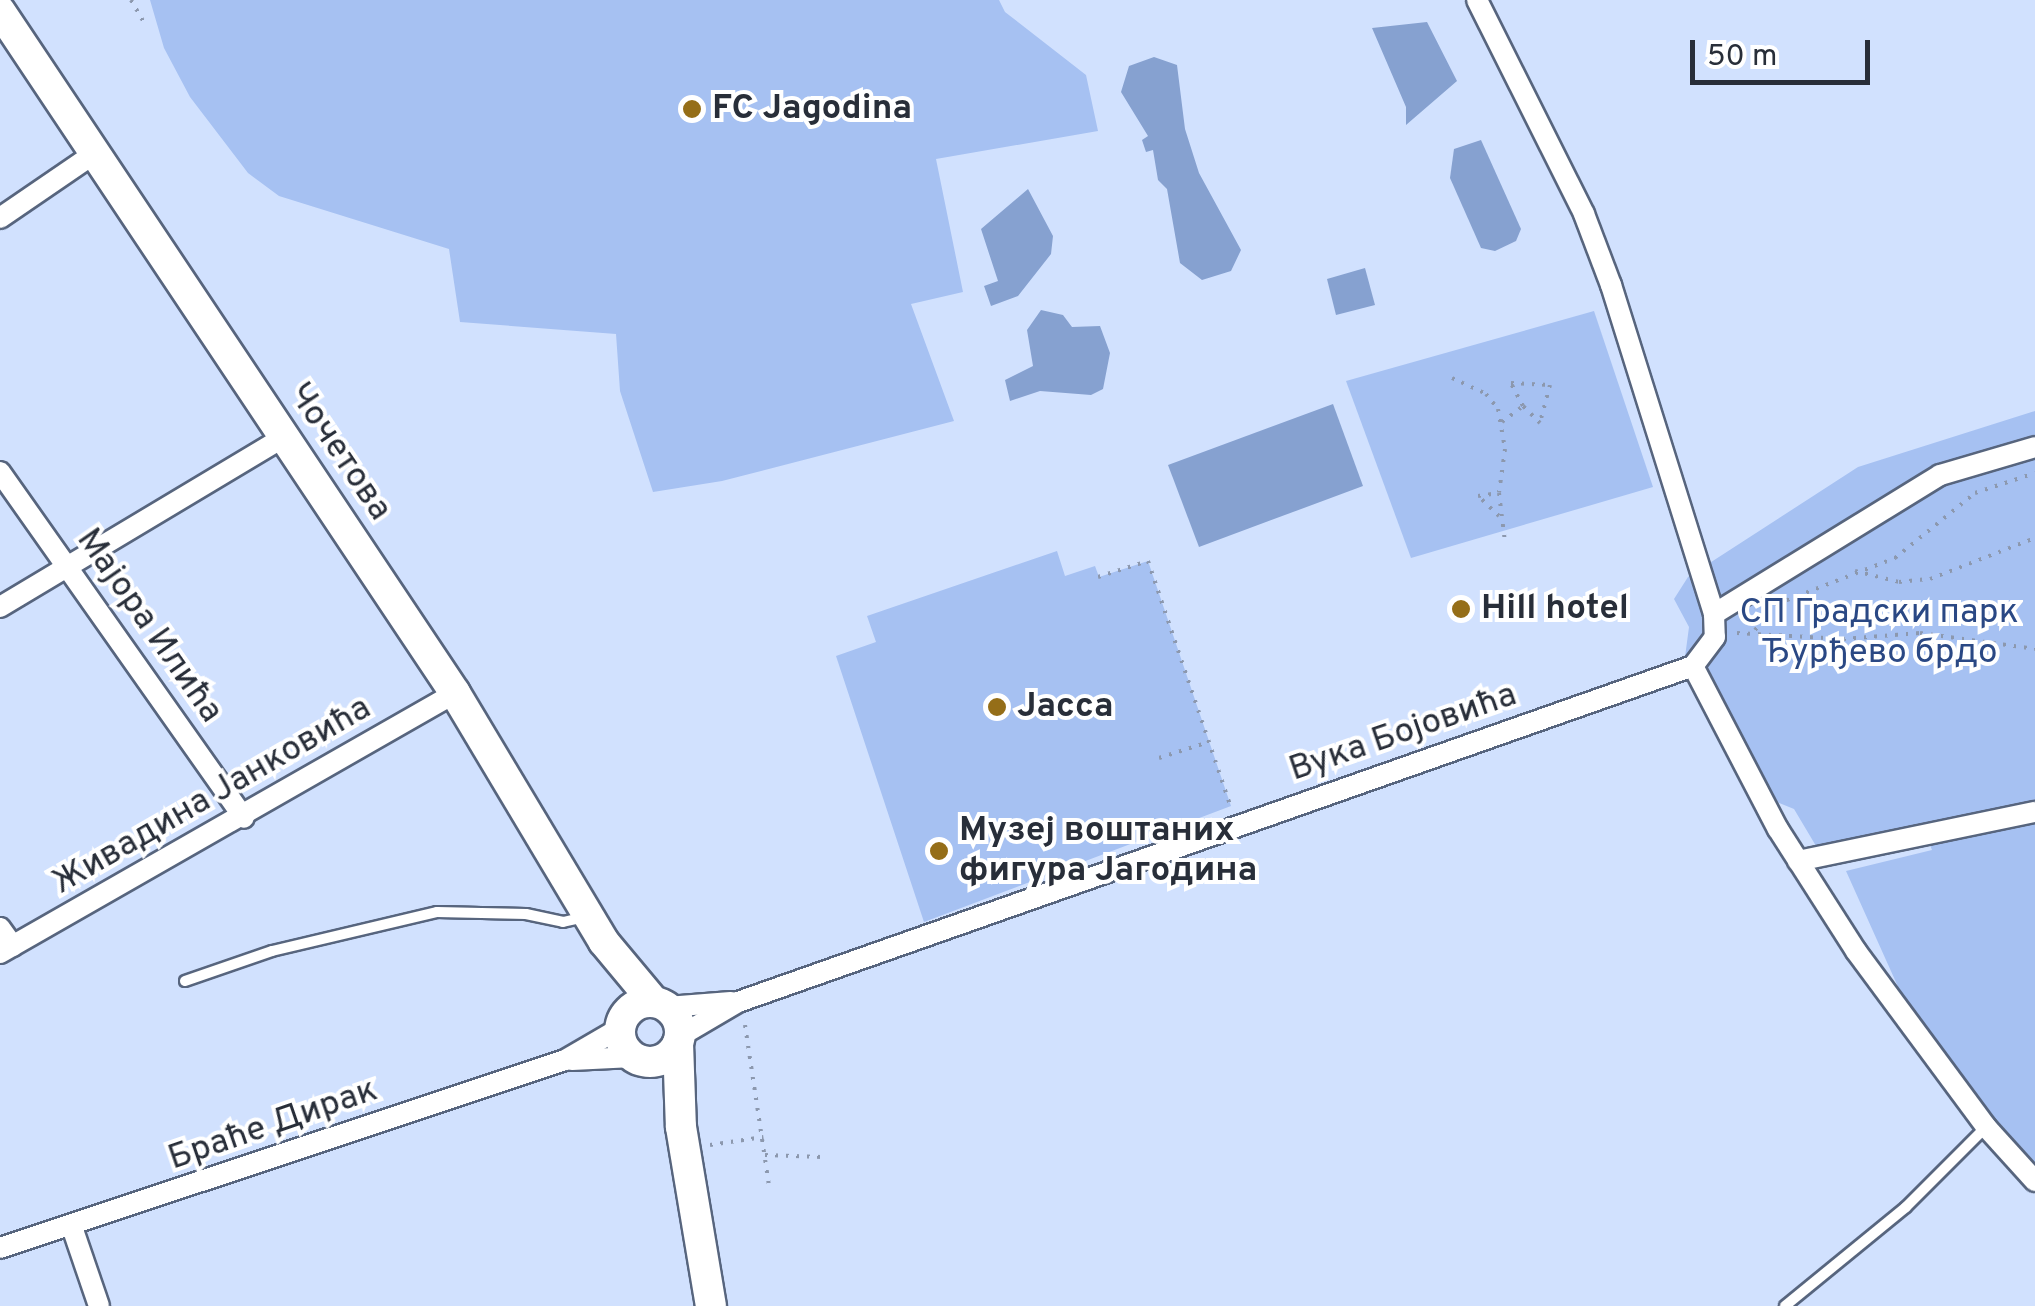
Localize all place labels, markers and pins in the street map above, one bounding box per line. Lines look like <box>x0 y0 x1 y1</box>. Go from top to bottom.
place label: FC Jagodina <box>712 88 912 130</box>
marker: FC Jagodina <box>681 98 703 120</box>
place label: Hill hotel <box>1481 588 1629 630</box>
marker: Hill hotel <box>1450 598 1472 620</box>
place label: Јасса <box>1017 686 1114 728</box>
marker: Јасса <box>986 696 1008 718</box>
place label: Музеј воштаних фигура Јагодина <box>959 810 1257 892</box>
marker: Музеј воштаних фигура Јагодина <box>928 840 950 862</box>

